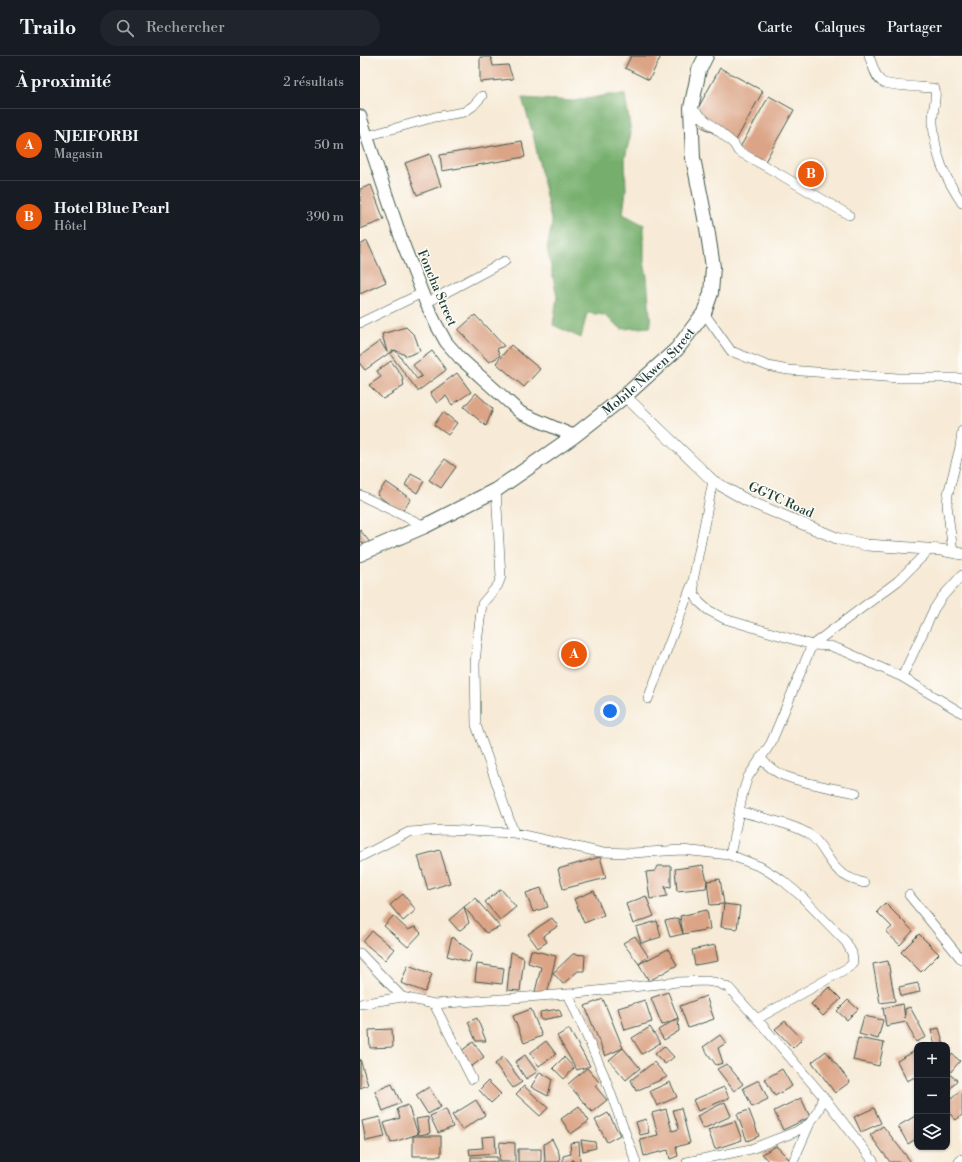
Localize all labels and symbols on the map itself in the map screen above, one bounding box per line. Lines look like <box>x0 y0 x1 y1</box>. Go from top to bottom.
pin: B <box>798 159 824 189</box>
street label: Foncha Street <box>414 247 460 329</box>
street label: Mobile Nkwen Street <box>599 324 698 419</box>
street label: GGTC Road <box>746 479 817 522</box>
pin: A <box>561 639 587 669</box>
your location <box>600 701 620 721</box>

